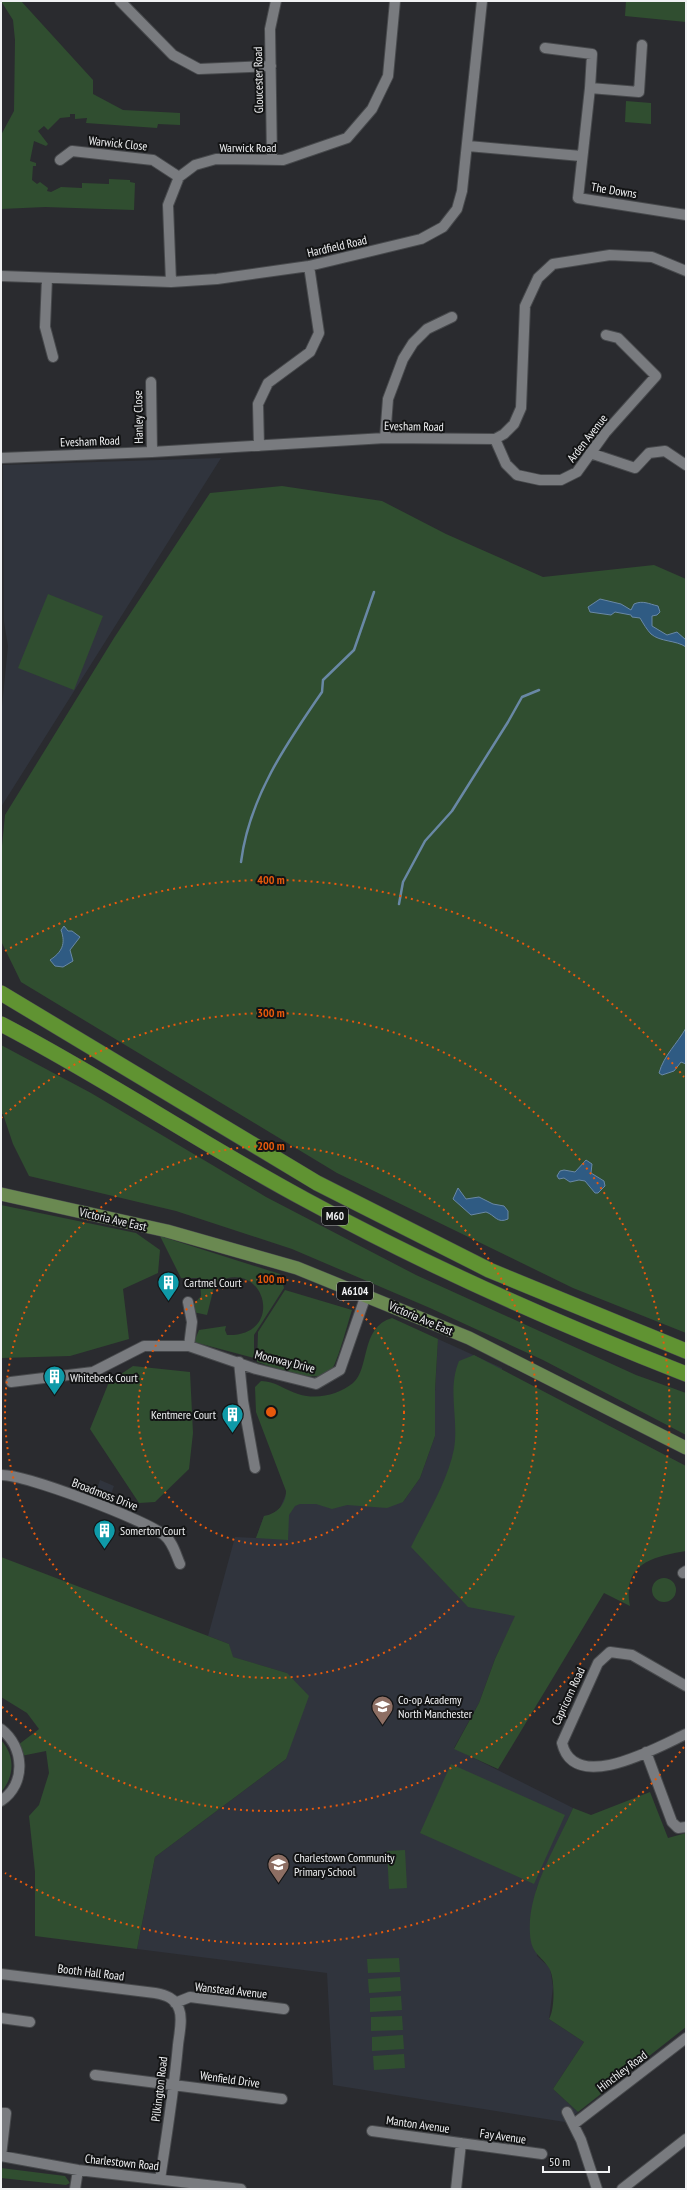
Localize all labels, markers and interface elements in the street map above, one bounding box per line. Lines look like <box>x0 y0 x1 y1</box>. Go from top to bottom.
street label: Gloucester Road <box>250 47 266 113</box>
street label: Warwick Close <box>88 132 148 154</box>
street label: Warwick Road <box>219 140 277 155</box>
street label: The Downs <box>590 179 638 201</box>
street label: Hardfield Road <box>306 232 368 260</box>
street label: Hanley Close <box>130 390 146 444</box>
street label: Arden Avenue <box>564 411 610 465</box>
street label: Evesham Road <box>384 418 444 434</box>
street label: Evesham Road <box>60 432 120 450</box>
text: 400 m <box>257 872 285 887</box>
text: 300 m <box>257 1005 285 1020</box>
text: 200 m <box>257 1138 285 1153</box>
street label: Victoria Ave East <box>77 1204 149 1234</box>
road number: M60 <box>322 1207 348 1225</box>
building icon: Cartmel Court <box>155 1269 181 1302</box>
text: 100 m <box>257 1271 285 1286</box>
place label: Cartmel Court <box>184 1275 242 1290</box>
road number: A6104 <box>337 1282 373 1300</box>
street label: Victoria Ave East <box>386 1297 456 1339</box>
street label: Moorway Drive <box>253 1346 317 1376</box>
building icon: Whitebeck Court <box>42 1364 68 1397</box>
place label: Whitebeck Court <box>70 1370 138 1385</box>
building icon: Kentmere Court <box>219 1401 245 1434</box>
centre of rings <box>264 1405 278 1419</box>
place label: Kentmere Court <box>151 1407 217 1422</box>
street label: Broadmoss Drive <box>70 1475 140 1513</box>
building icon: Somerton Court <box>91 1517 117 1550</box>
place label: Somerton Court <box>120 1523 186 1538</box>
street label: Capricorn Road <box>548 1665 588 1727</box>
place label: Co-op Academy North Manchester <box>398 1692 473 1721</box>
school or university icon: Co-op Academy North Manchester <box>369 1693 395 1726</box>
place label: Charlestown Community Primary School <box>294 1850 395 1879</box>
school or university icon: Charlestown Community Primary School <box>266 1851 292 1884</box>
street label: Booth Hall Road <box>57 1960 125 1984</box>
street label: Wanstead Avenue <box>194 1979 268 2001</box>
street label: Hinchley Road <box>594 2047 650 2095</box>
street label: Pilkington Road <box>148 2056 170 2122</box>
street label: Wenfield Drive <box>199 2067 261 2091</box>
street label: Manton Avenue <box>385 2112 451 2136</box>
street label: Fay Avenue <box>479 2125 527 2147</box>
scale bar <box>543 2148 609 2174</box>
street label: Charlestown Road <box>84 2151 160 2173</box>
text: 50 m <box>549 2154 570 2169</box>

